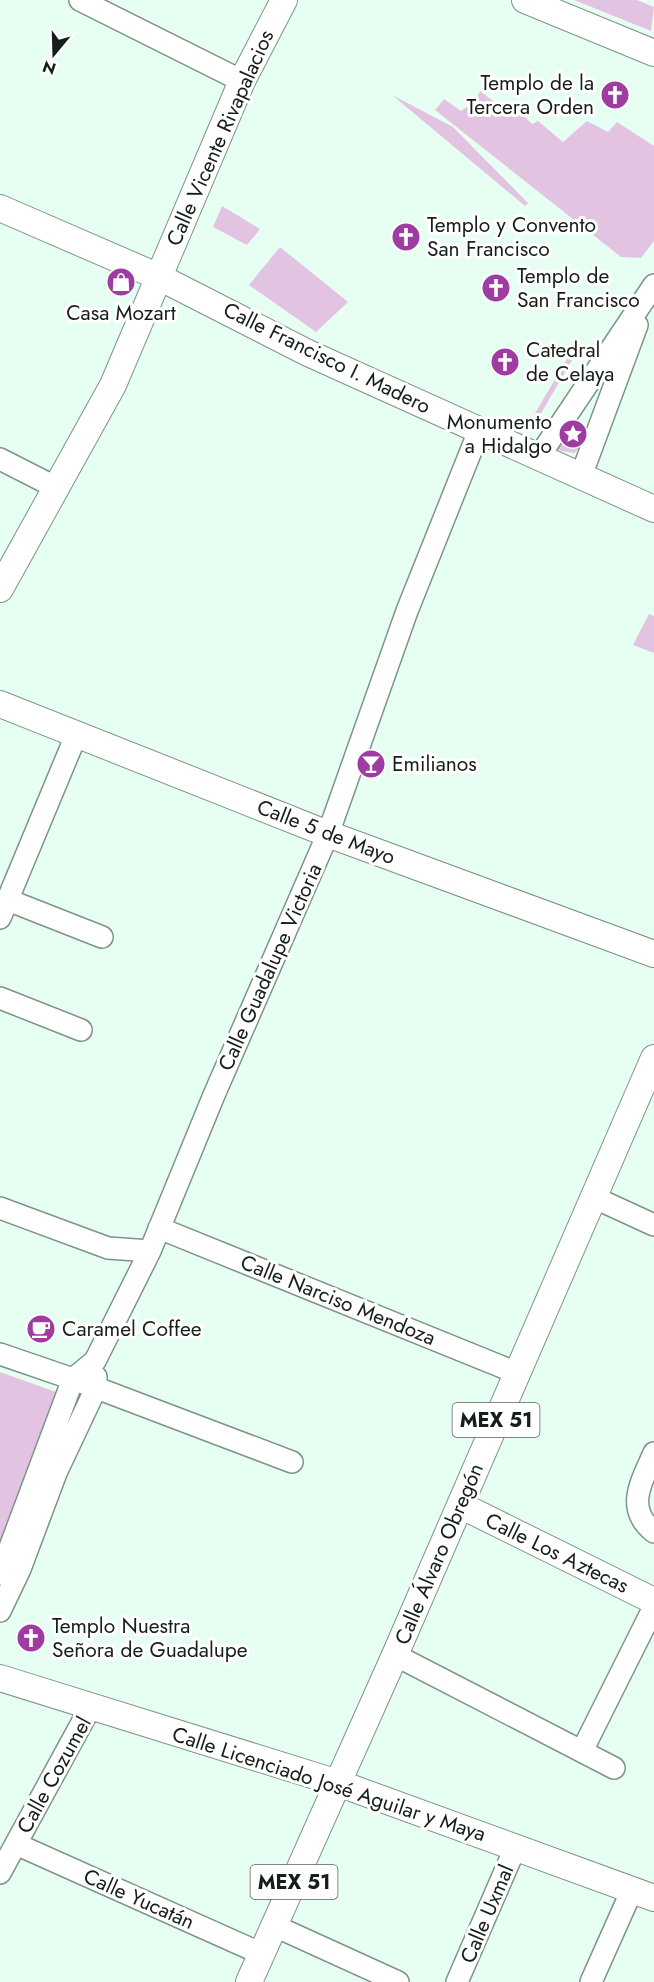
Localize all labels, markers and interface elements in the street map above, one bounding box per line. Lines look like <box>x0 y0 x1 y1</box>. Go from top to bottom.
north arrow <box>24 24 84 84</box>
street label: Calle Vicente Rivapalacios <box>159 25 281 251</box>
text: N <box>40 55 59 81</box>
place label: Templo de la Tercera Orden <box>467 68 594 122</box>
church icon: Templo de la Tercera Orden <box>599 79 631 111</box>
place label: Templo y Convento San Francisco <box>427 210 596 264</box>
church icon: Templo y Convento San Francisco <box>390 221 422 253</box>
place label: Templo de San Francisco <box>517 261 640 315</box>
shop icon: Casa Mozart <box>105 266 137 298</box>
church icon: Templo de San Francisco <box>480 272 512 304</box>
street label: Calle Francisco I. Madero <box>218 295 436 421</box>
place label: Casa Mozart <box>66 298 176 328</box>
place label: Catedral de Celaya <box>526 335 614 389</box>
church icon: Catedral de Celaya <box>489 346 521 378</box>
place label: Monumento a Hidalgo <box>447 407 552 461</box>
place icon: Monumento a Hidalgo <box>557 418 589 450</box>
bar icon: Emilianos <box>355 748 387 780</box>
place label: Emilianos <box>392 749 477 779</box>
street label: Calle 5 de Mayo <box>253 792 399 872</box>
street label: Calle Guadalupe Victoria <box>211 858 329 1076</box>
street label: Calle Narciso Mendoza <box>236 1247 440 1353</box>
cafe icon: Caramel Coffee <box>25 1313 57 1345</box>
place label: Caramel Coffee <box>62 1314 202 1344</box>
road number: MEX 51 <box>452 1403 540 1437</box>
street label: Calle Álvaro Obregón <box>387 1459 491 1649</box>
street label: Calle Los Aztecas <box>480 1505 634 1601</box>
place label: Templo Nuestra Señora de Guadalupe <box>52 1611 248 1665</box>
church icon: Templo Nuestra Señora de Guadalupe <box>15 1622 47 1654</box>
street label: Calle Cozumel <box>10 1711 98 1839</box>
street label: Calle Licenciado José Aguilar y Maya <box>168 1719 490 1849</box>
street label: Calle Uxmal <box>453 1860 521 1968</box>
street label: Calle Yucatán <box>79 1861 199 1937</box>
road number: MEX 51 <box>250 1865 338 1899</box>

